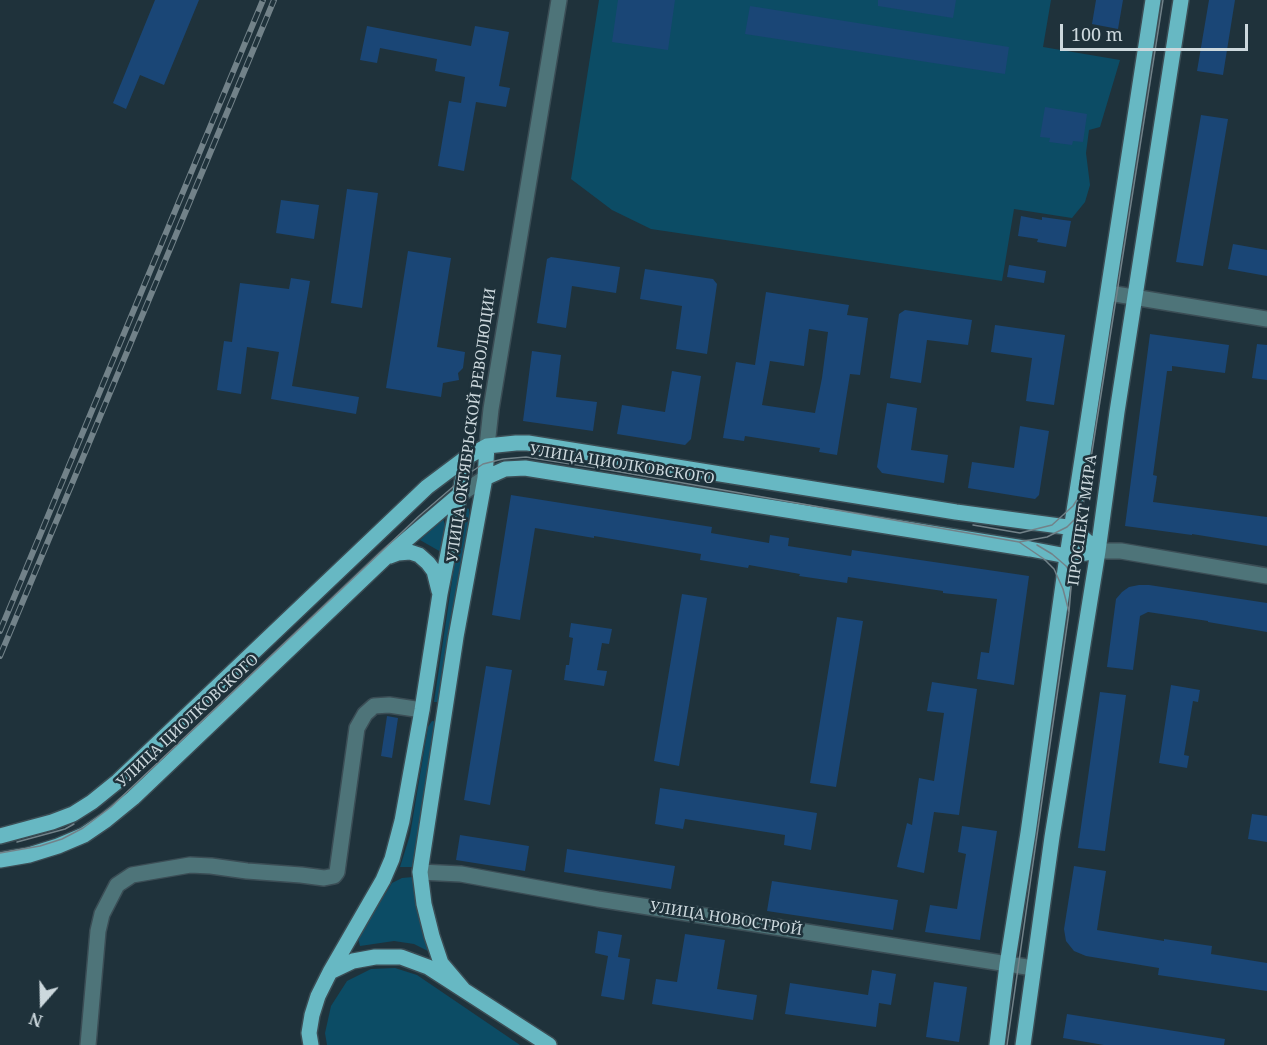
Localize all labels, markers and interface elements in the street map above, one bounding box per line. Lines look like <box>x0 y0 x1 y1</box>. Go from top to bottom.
scale bar <box>1063 12 1250 50</box>
text: 100 m <box>1071 22 1123 46</box>
street label: УЛИЦА ОКТЯБРЬСКОЙ РЕВОЛЮЦИИ <box>444 287 500 563</box>
street label: УЛИЦА ЦИОЛКОВСКОГО <box>528 441 716 489</box>
street label: ПРОСПЕКТ МИРА <box>1065 453 1101 587</box>
street label: УЛИЦА ЦИОЛКОВСКОГО <box>113 651 263 791</box>
street label: УЛИЦА НОВОСТРОЙ <box>649 898 803 940</box>
north arrow <box>12 973 72 1033</box>
text: N <box>26 1007 46 1032</box>

